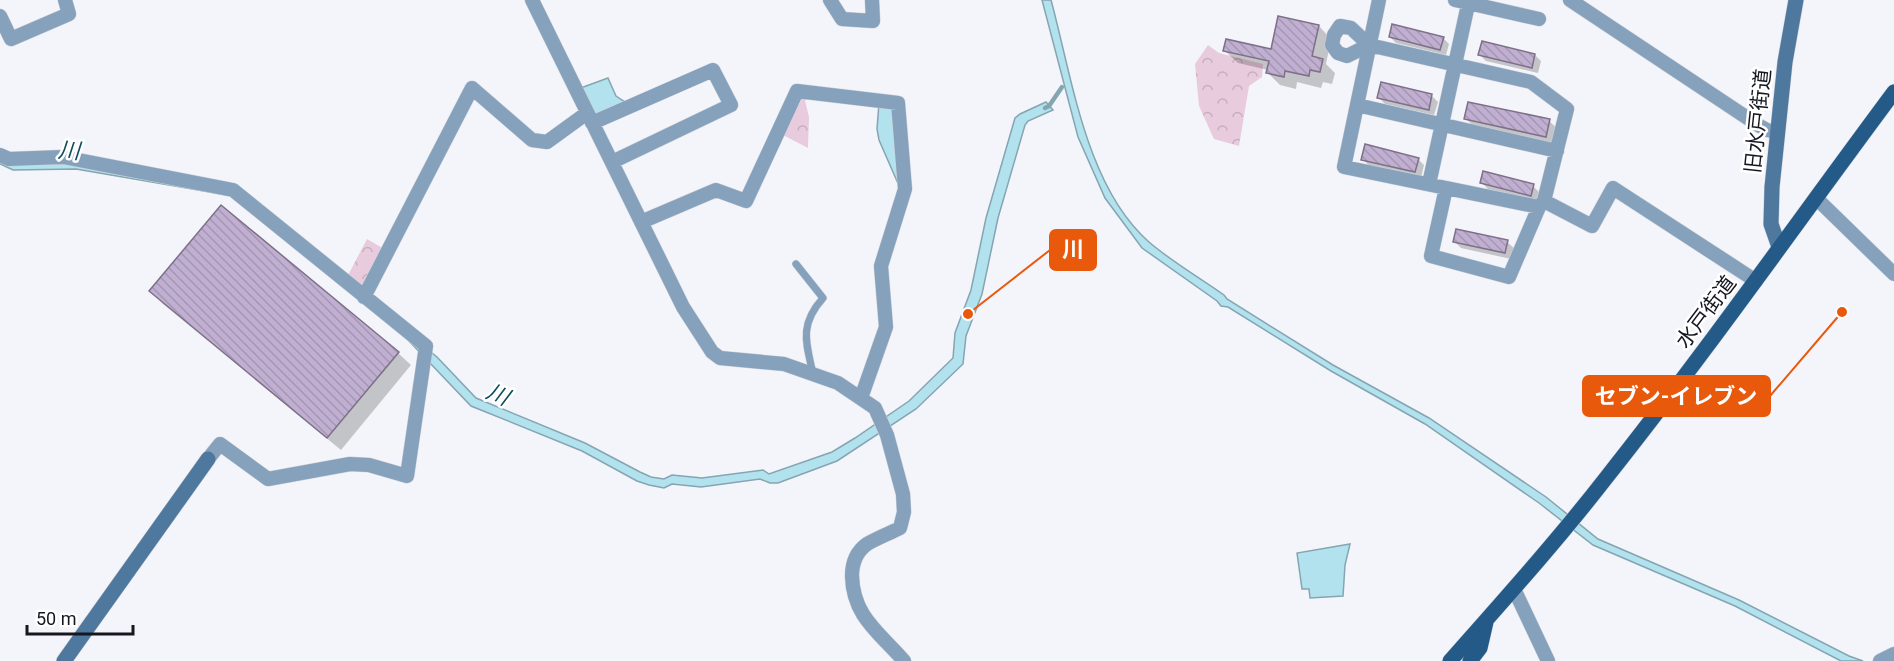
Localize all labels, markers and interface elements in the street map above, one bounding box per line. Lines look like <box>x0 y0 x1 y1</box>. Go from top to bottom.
street label: 旧水戸街道 <box>1741 68 1775 174</box>
water label: 川 <box>57 137 83 164</box>
callout: 川 <box>1050 230 1096 270</box>
text: 川 <box>1062 237 1084 262</box>
street label: 水戸街道 <box>1671 271 1741 353</box>
callout: セブン-イレブン <box>1583 376 1770 416</box>
water label: 川 <box>483 379 515 411</box>
text: セブン-イレブン <box>1595 384 1757 409</box>
scale bar <box>27 598 134 636</box>
text: 50 m <box>36 608 76 629</box>

